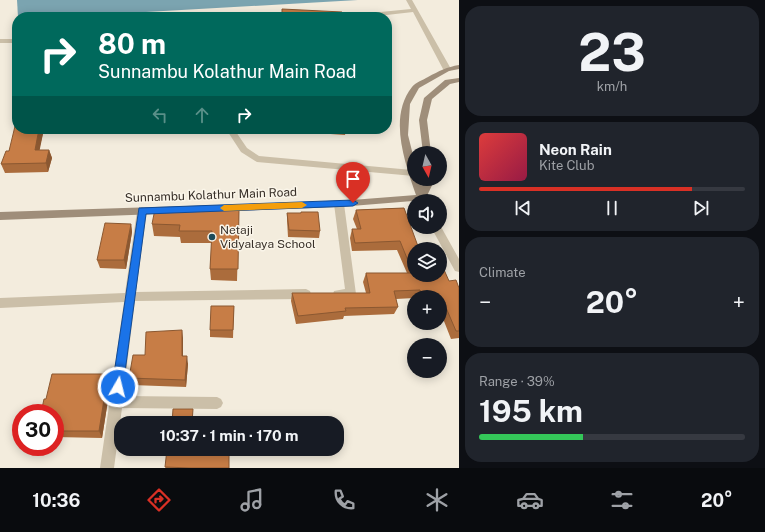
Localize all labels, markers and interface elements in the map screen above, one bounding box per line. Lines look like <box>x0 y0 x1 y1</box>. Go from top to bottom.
text: 23 <box>578 22 646 83</box>
text: 80 m <box>98 27 166 60</box>
icon: right <box>32 28 84 80</box>
text: Sunnambu Kolathur Main Road <box>98 61 356 82</box>
text: km/h <box>597 79 627 94</box>
icon: left <box>149 104 171 126</box>
icon: ahead <box>191 104 213 126</box>
icon: right <box>233 104 255 126</box>
text: Neon Rain <box>539 141 612 158</box>
north arrow <box>407 146 447 186</box>
map controls <box>407 146 447 378</box>
text: Kite Club <box>539 158 594 173</box>
pin <box>336 162 370 203</box>
icon: arrive <box>342 168 364 190</box>
street label: Sunnambu Kolathur Main Road <box>125 185 297 205</box>
button: sound <box>407 194 447 234</box>
icon: previous <box>512 197 534 219</box>
icon: pause <box>601 197 623 219</box>
icon: next <box>690 197 712 219</box>
place label: Netaji Vidyalaya School <box>220 223 316 251</box>
marker: Netaji Vidyalaya School <box>207 232 217 242</box>
button: layers <box>407 242 447 282</box>
text: Climate <box>479 265 526 280</box>
text: 20° <box>586 284 638 320</box>
text: − <box>479 289 491 315</box>
text: + <box>733 289 745 315</box>
button: + <box>407 290 447 330</box>
button: − <box>407 338 447 378</box>
position arrow <box>97 366 139 408</box>
text: Range · 39% <box>479 374 555 389</box>
text: 195 km <box>479 393 583 429</box>
speed limit sign: 30 <box>12 404 64 456</box>
text: 10:37 · 1 min · 170 m <box>160 427 298 444</box>
icon: directions <box>145 486 173 514</box>
icon: music <box>238 486 266 514</box>
icon: phone <box>330 486 358 514</box>
icon: climate <box>423 486 451 514</box>
icon: car <box>516 486 544 514</box>
icon: filters <box>608 486 636 514</box>
text: 10:36 <box>32 490 80 511</box>
text: 20° <box>701 490 733 511</box>

